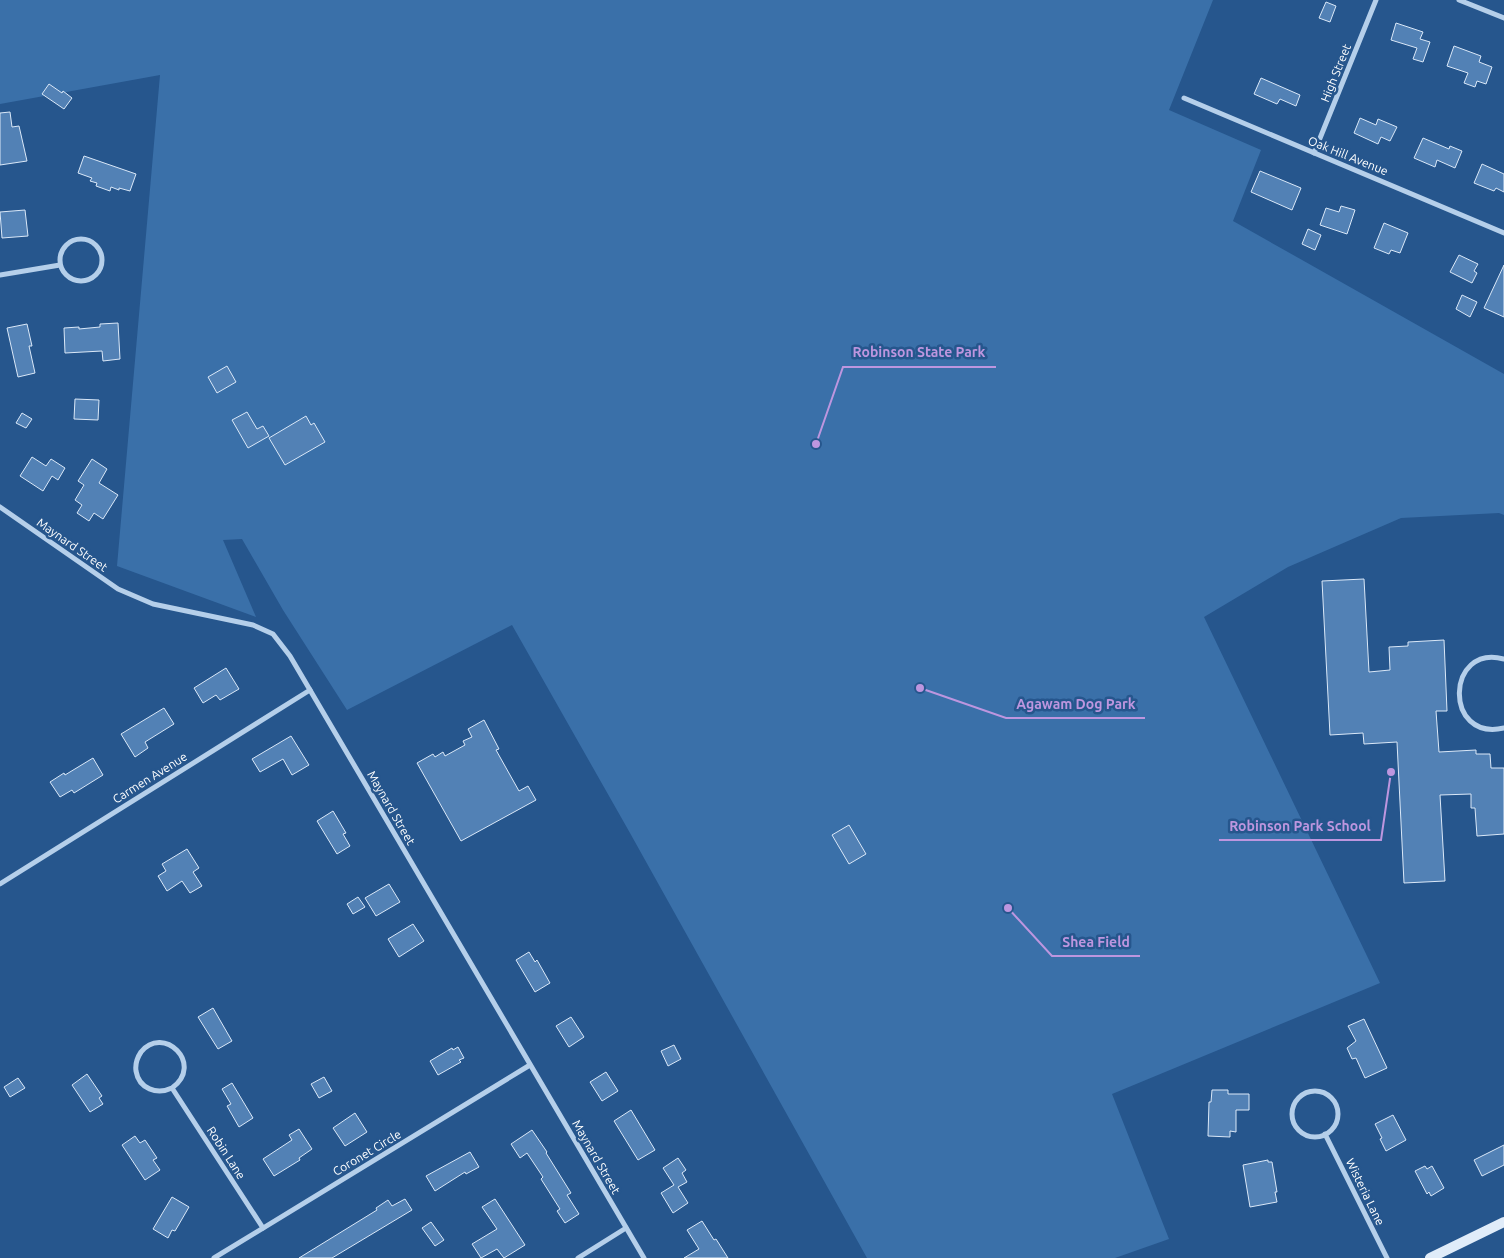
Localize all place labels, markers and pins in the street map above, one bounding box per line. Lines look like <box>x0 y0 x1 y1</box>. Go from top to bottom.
callout: Robinson State Park <box>843 338 996 367</box>
callout: Agawam Dog Park <box>1006 689 1145 718</box>
callout: Robinson Park School <box>1219 811 1381 840</box>
callout: Shea Field <box>1052 927 1140 956</box>

